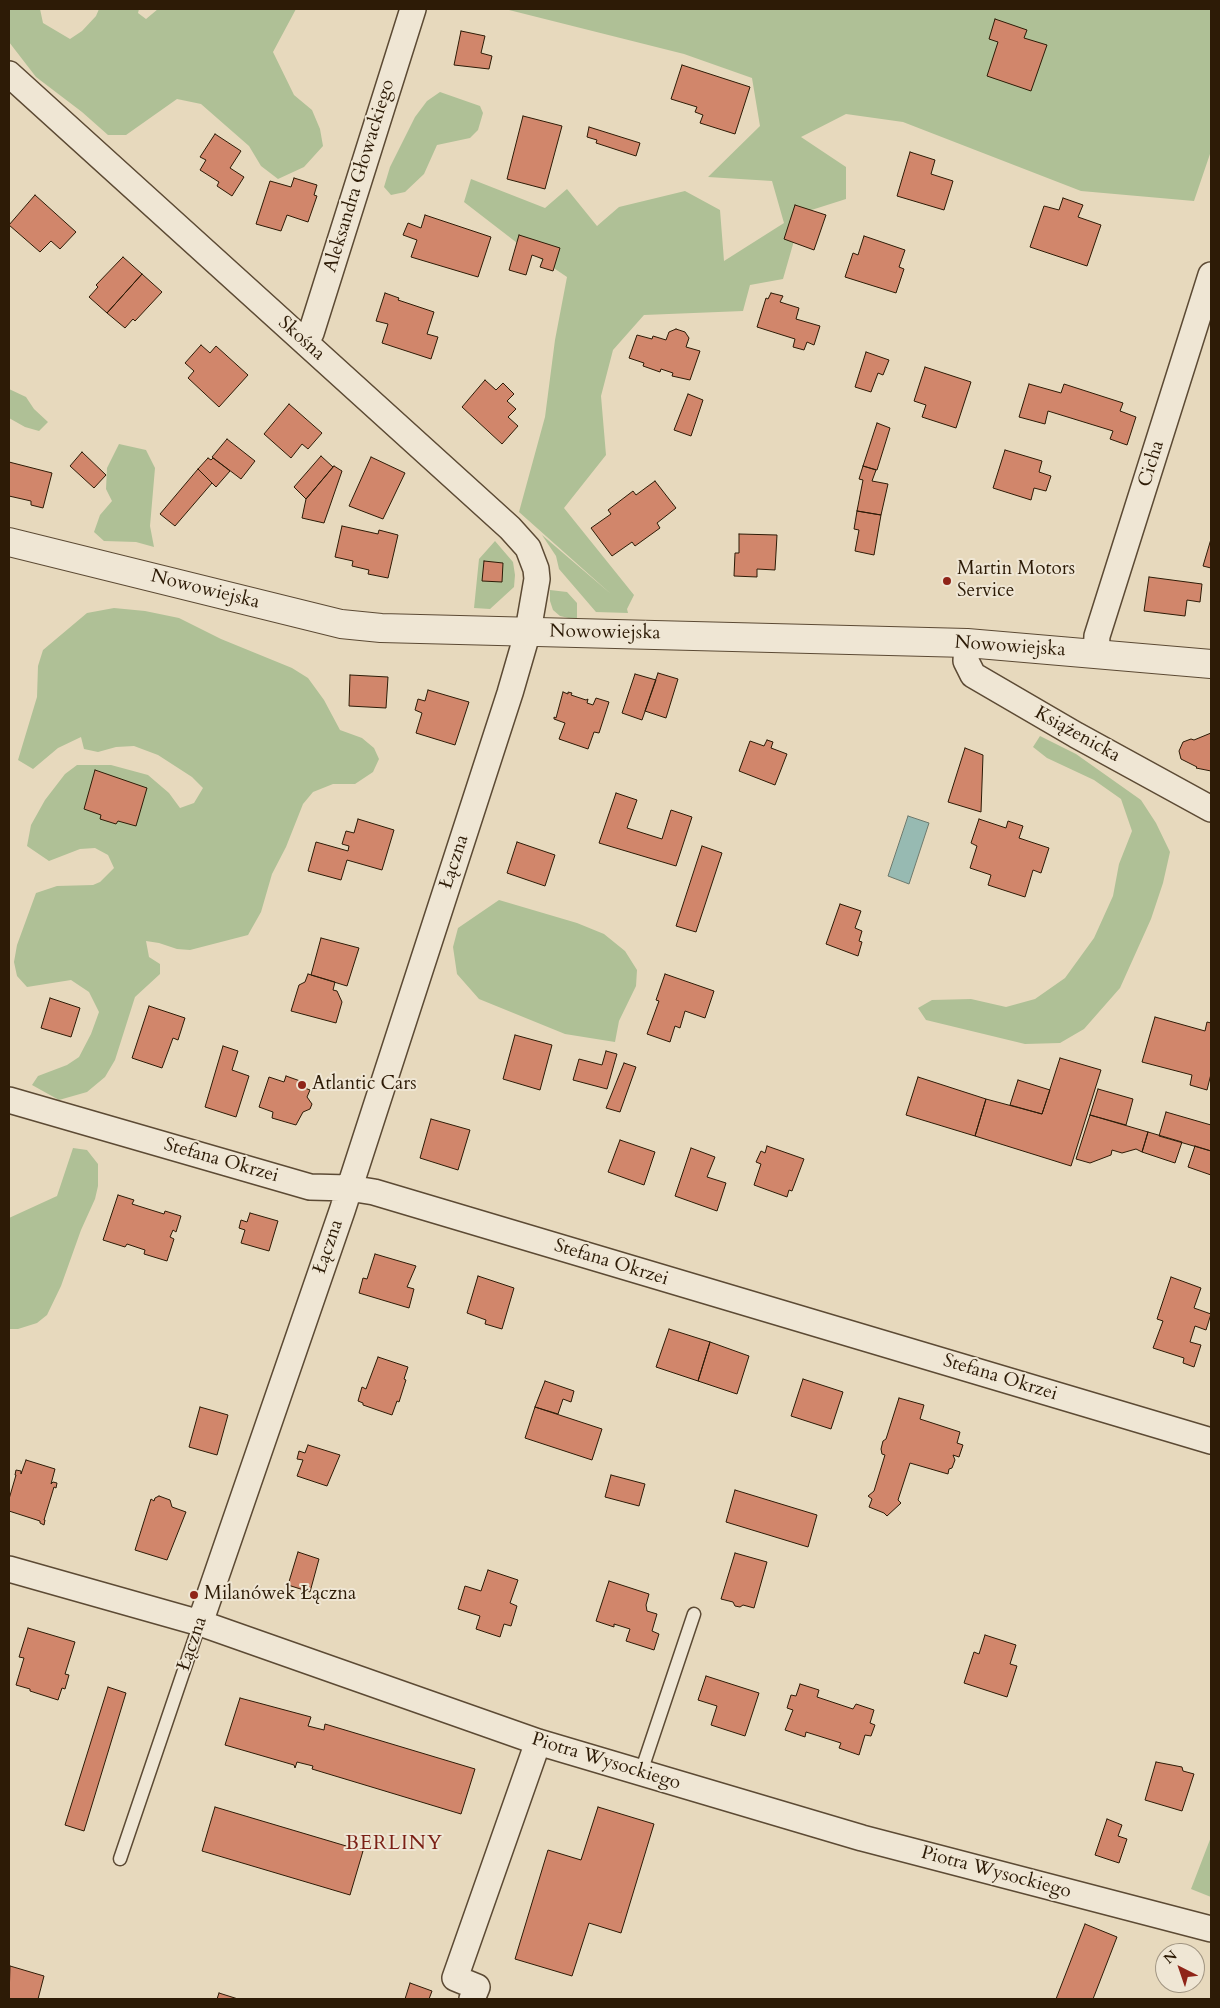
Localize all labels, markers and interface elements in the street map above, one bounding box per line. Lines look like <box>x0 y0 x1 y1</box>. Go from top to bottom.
street label: Aleksandra Głowackiego <box>320 77 400 275</box>
street label: Skośna <box>273 312 329 366</box>
street label: Cicha <box>1134 438 1170 490</box>
place label: Martin Motors Service <box>957 559 1075 603</box>
street label: Nowowiejska <box>148 565 262 615</box>
marker: Martin Motors Service <box>941 575 953 587</box>
street label: Nowowiejska <box>549 621 661 645</box>
street label: Nowowiejska <box>954 632 1066 662</box>
street label: Książenicka <box>1030 702 1124 768</box>
street label: Łączna <box>436 832 474 892</box>
place label: Atlantic Cars <box>312 1074 416 1096</box>
marker: Atlantic Cars <box>296 1079 308 1091</box>
street label: Stefana Okrzei <box>161 1134 281 1188</box>
street label: Łączna <box>309 1217 349 1277</box>
street label: Stefana Okrzei <box>551 1235 671 1291</box>
street label: Stefana Okrzei <box>940 1350 1060 1406</box>
place label: Milanówek Łączna <box>204 1584 356 1606</box>
marker: Milanówek Łączna <box>188 1589 200 1601</box>
street label: Łączna <box>173 1614 213 1674</box>
street label: Piotra Wysockiego <box>529 1729 683 1795</box>
district label: BERLINY <box>344 1832 444 1856</box>
street label: Piotra Wysockiego <box>918 1842 1074 1904</box>
north arrow <box>1155 1943 1205 1993</box>
text: N <box>1160 1946 1181 1968</box>

